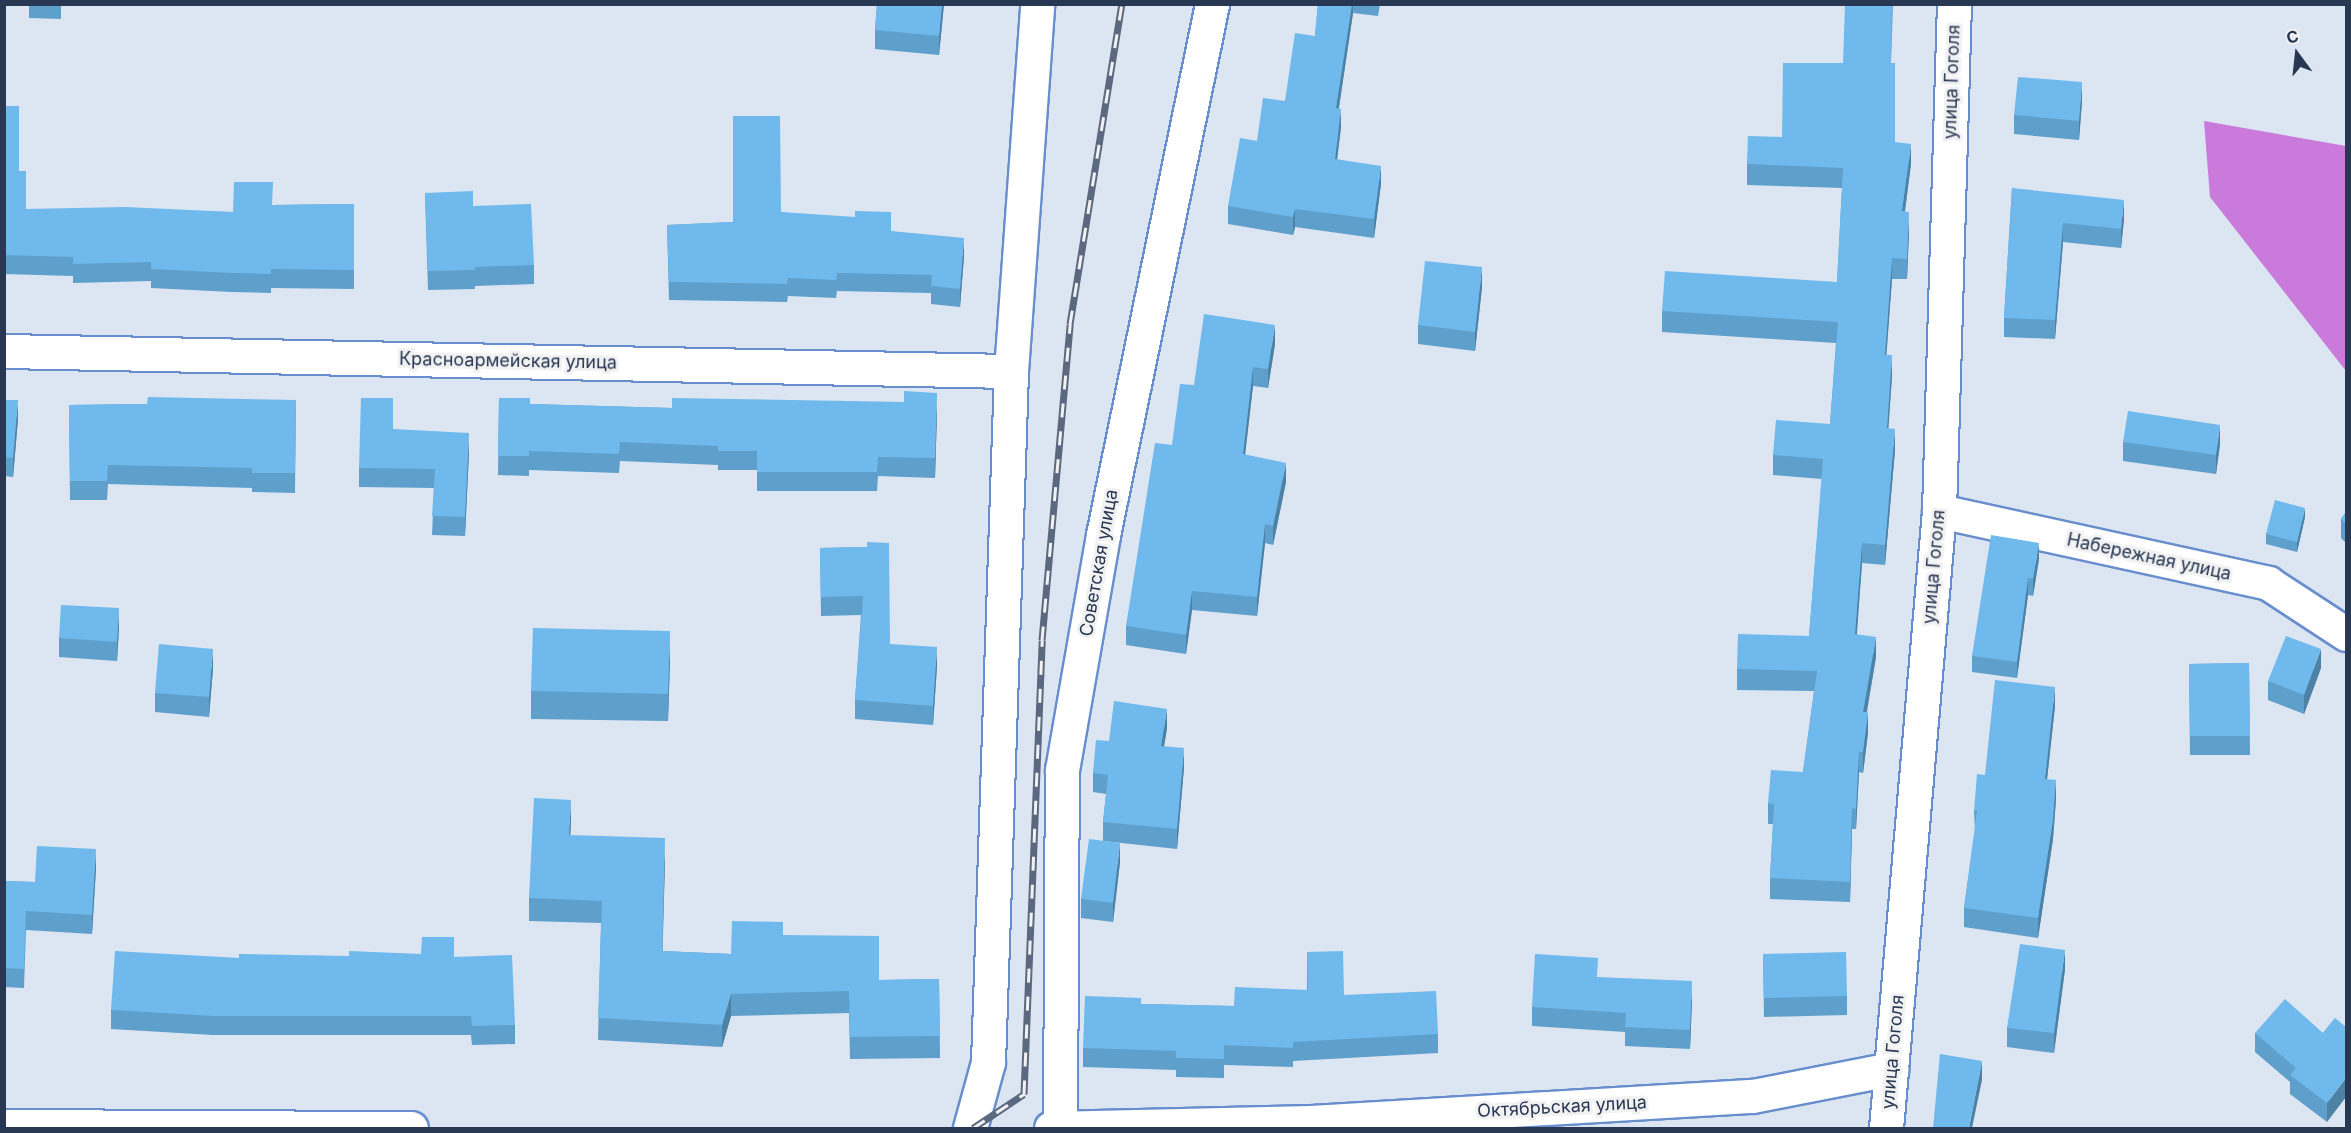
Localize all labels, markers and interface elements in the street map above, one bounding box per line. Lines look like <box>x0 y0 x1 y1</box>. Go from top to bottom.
street label: улица Гоголя <box>1939 24 1965 140</box>
north arrow <box>2267 24 2327 84</box>
text: С <box>2284 25 2301 48</box>
street label: Красноармейская улица <box>399 348 617 374</box>
street label: Советская улица <box>1075 488 1123 638</box>
street label: улица Гоголя <box>1918 509 1950 625</box>
street label: Набережная улица <box>2065 529 2233 585</box>
street label: улица Гоголя <box>1877 994 1909 1110</box>
street label: Октябрьская улица <box>1477 1092 1647 1122</box>

